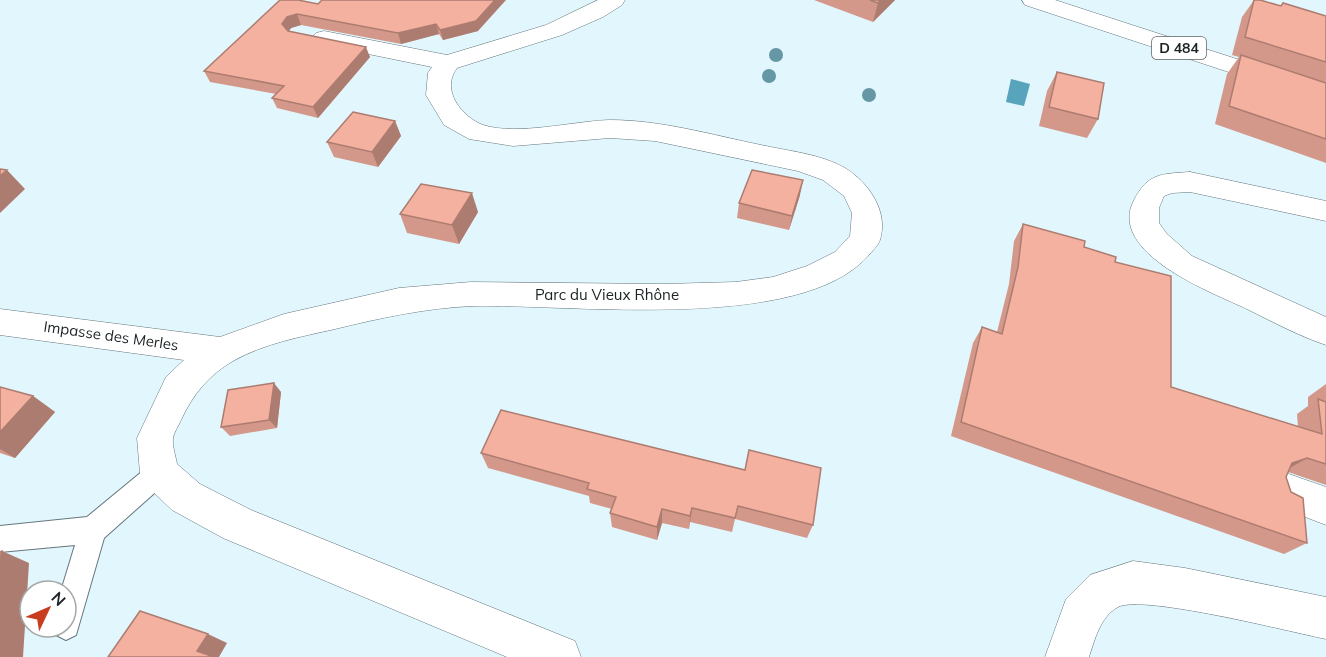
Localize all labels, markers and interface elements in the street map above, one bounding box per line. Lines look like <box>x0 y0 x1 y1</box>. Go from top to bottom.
road number: D 484 <box>1152 37 1206 59</box>
street label: Parc du Vieux Rhône <box>535 285 679 304</box>
street label: Impasse des Merles <box>42 317 180 354</box>
north arrow <box>18 579 78 639</box>
text: N <box>47 587 70 610</box>

